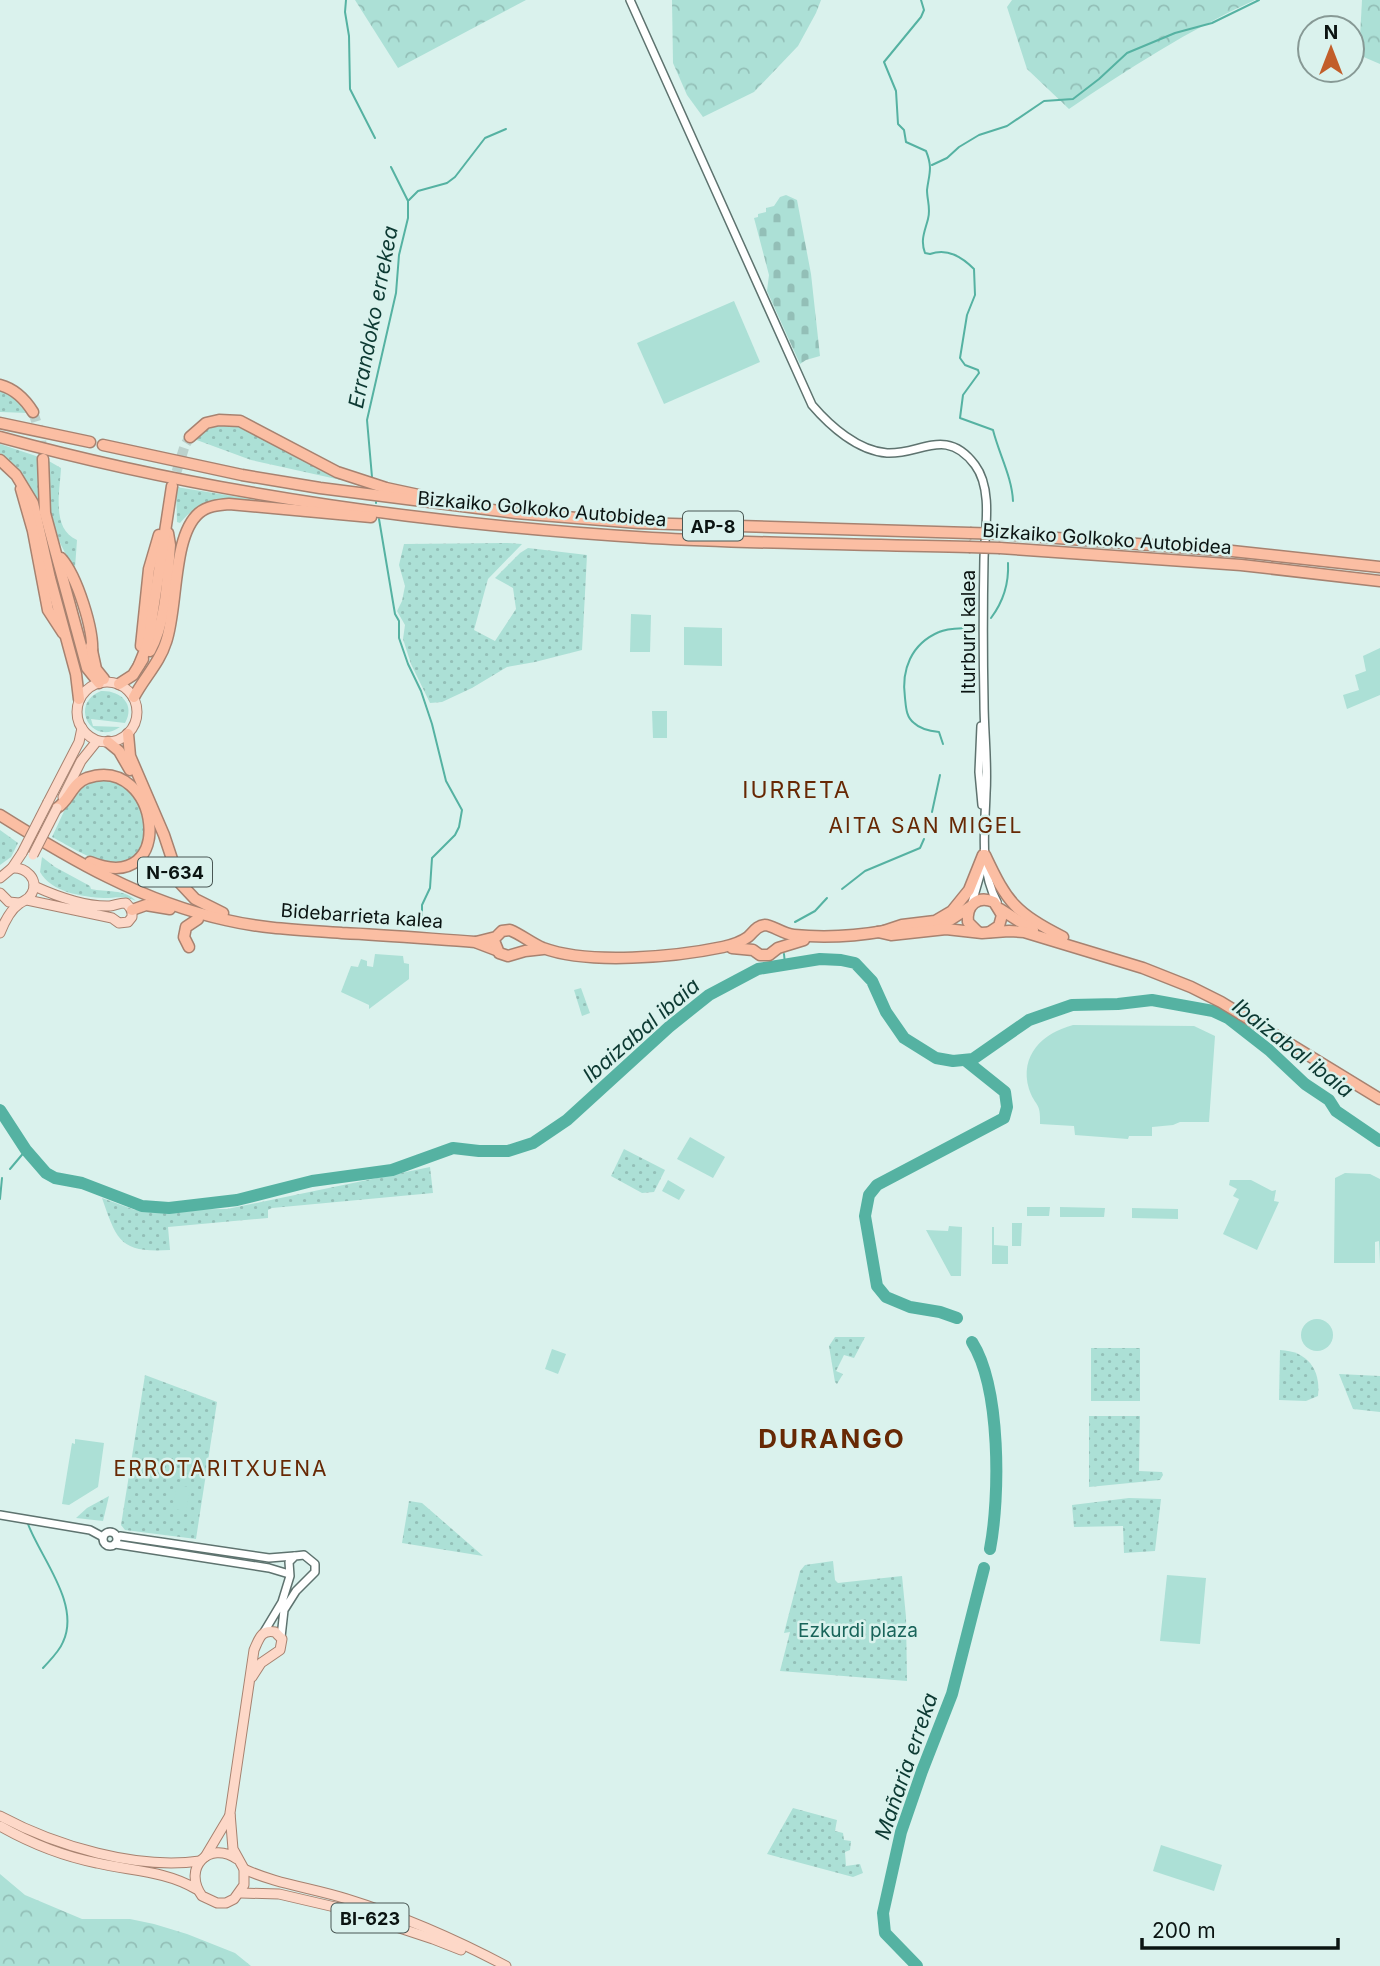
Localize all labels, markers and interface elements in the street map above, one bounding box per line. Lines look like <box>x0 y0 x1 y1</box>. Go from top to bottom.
north arrow <box>1296 14 1366 84</box>
text: N <box>1324 21 1338 44</box>
water label: Errandoko errekea <box>343 224 403 410</box>
street label: Bizkaiko Golkoko Autobidea <box>417 487 667 531</box>
road number: AP-8 <box>683 512 743 540</box>
street label: Bizkaiko Golkoko Autobidea <box>982 519 1232 559</box>
street label: Iturburu kalea <box>957 570 980 694</box>
district label: IURRETA <box>742 776 852 804</box>
district label: AITA SAN MIGEL <box>829 813 1023 838</box>
road number: N-634 <box>138 858 212 886</box>
street label: Bidebarrieta kalea <box>280 899 444 933</box>
water label: Ibaizabal ibaia <box>578 973 704 1087</box>
water label: Ibaizabal ibaia <box>1228 993 1358 1103</box>
district label: DURANGO <box>758 1423 906 1454</box>
district label: ERROTARITXUENA <box>114 1456 328 1481</box>
park label: Ezkurdi plaza <box>798 1619 918 1642</box>
water label: Mañaria erreka <box>869 1689 943 1843</box>
road number: BI-623 <box>332 1904 408 1932</box>
scale bar <box>1142 1906 1338 1950</box>
text: 200 m <box>1152 1918 1216 1943</box>

